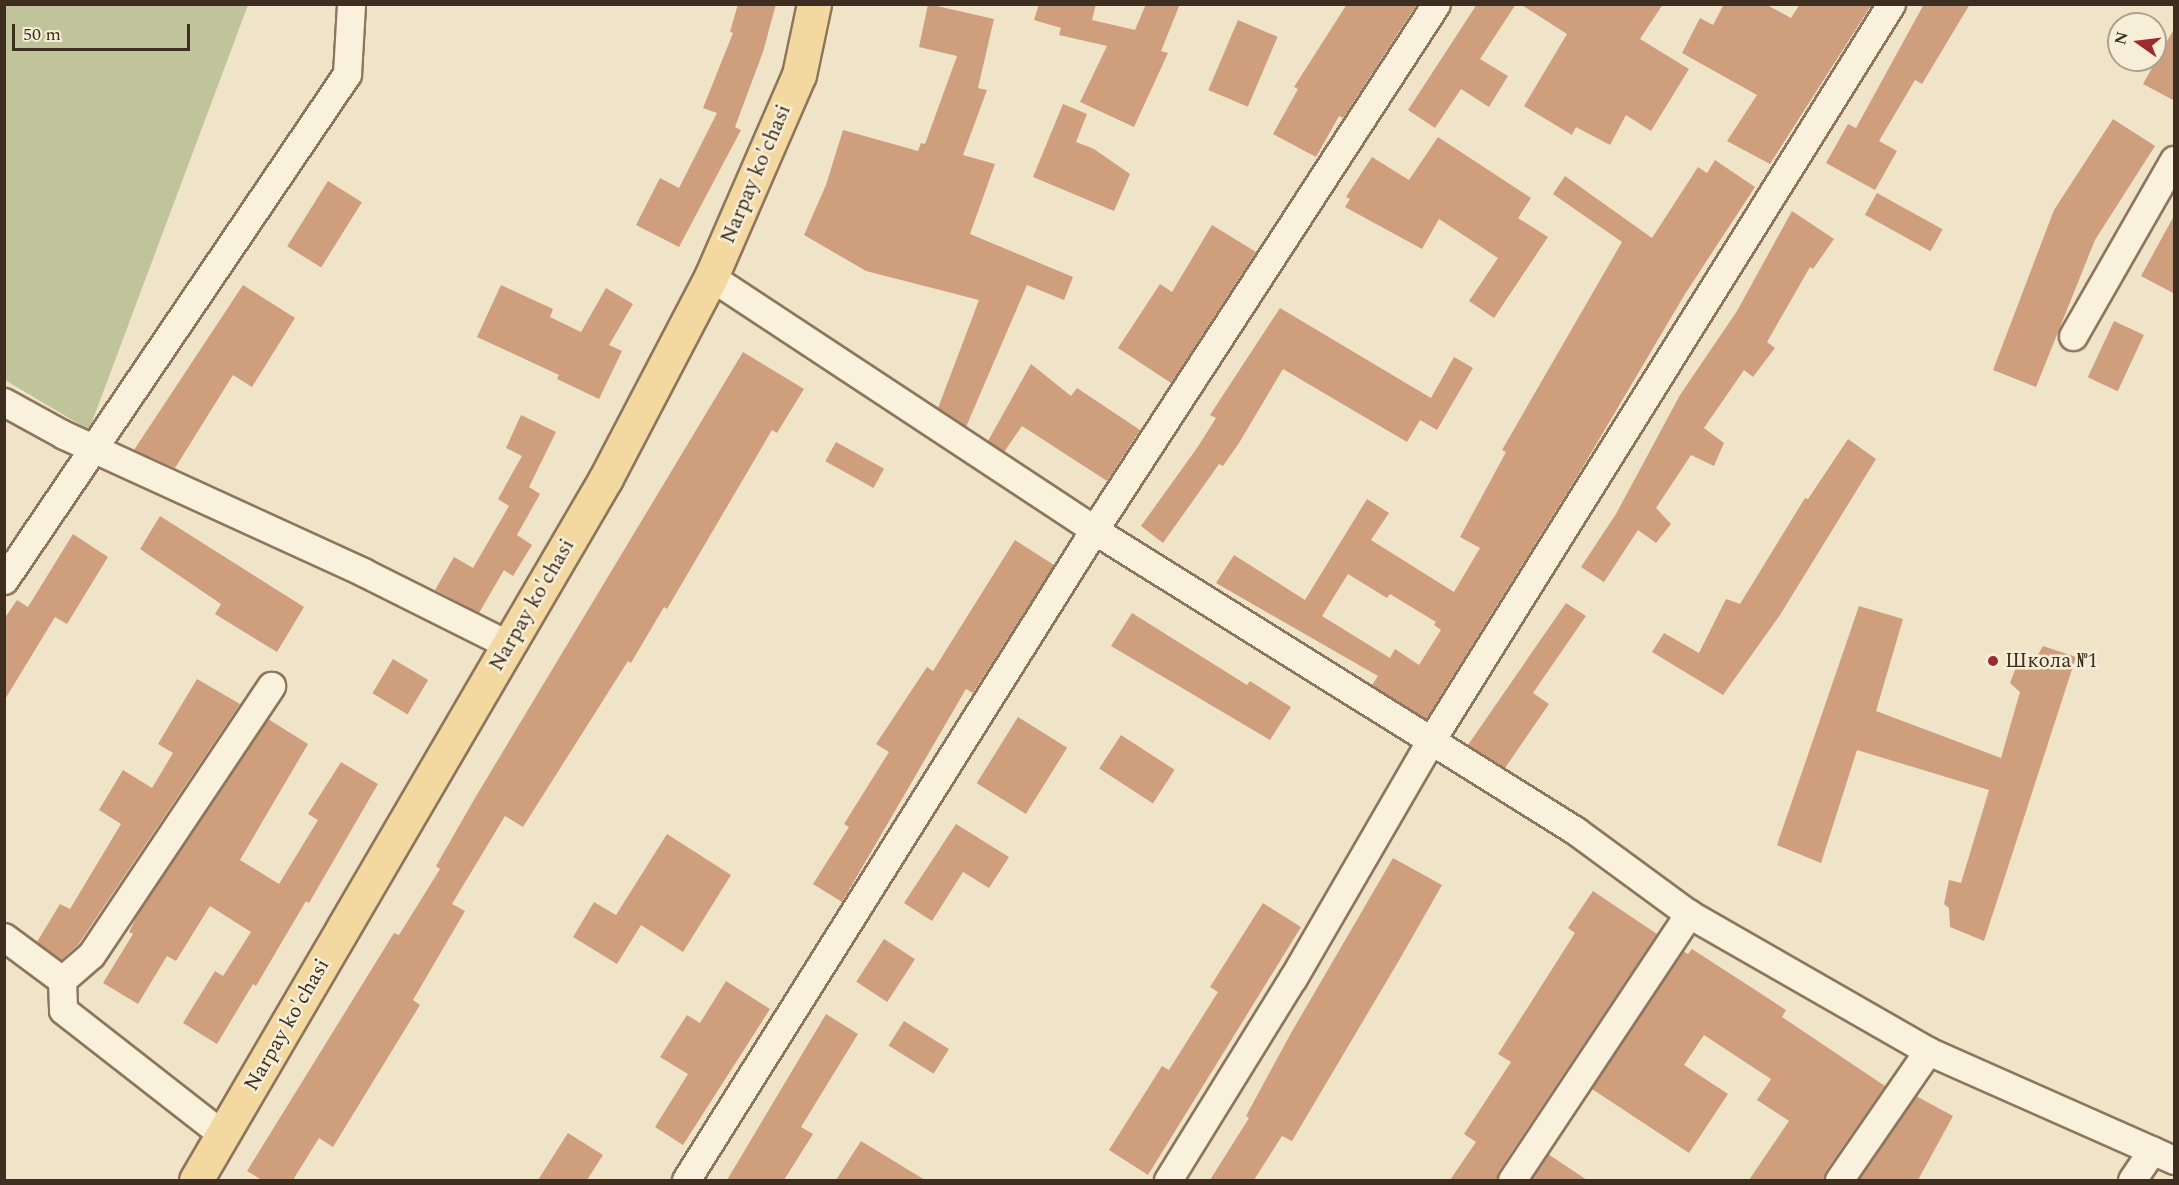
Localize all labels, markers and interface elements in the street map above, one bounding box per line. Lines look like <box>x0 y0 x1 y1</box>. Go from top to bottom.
scale bar <box>15 12 194 50</box>
north arrow <box>2107 12 2167 72</box>
text: 50 m <box>23 21 61 48</box>
text: N <box>2108 29 2135 47</box>
street label: Narpay ko'chasi <box>715 101 797 247</box>
street label: Narpay ko'chasi <box>484 534 580 676</box>
place label: Школа №1 <box>2005 648 2098 674</box>
marker: Школа №1 <box>1986 654 2000 668</box>
street label: Narpay ko'chasi <box>239 954 335 1096</box>

